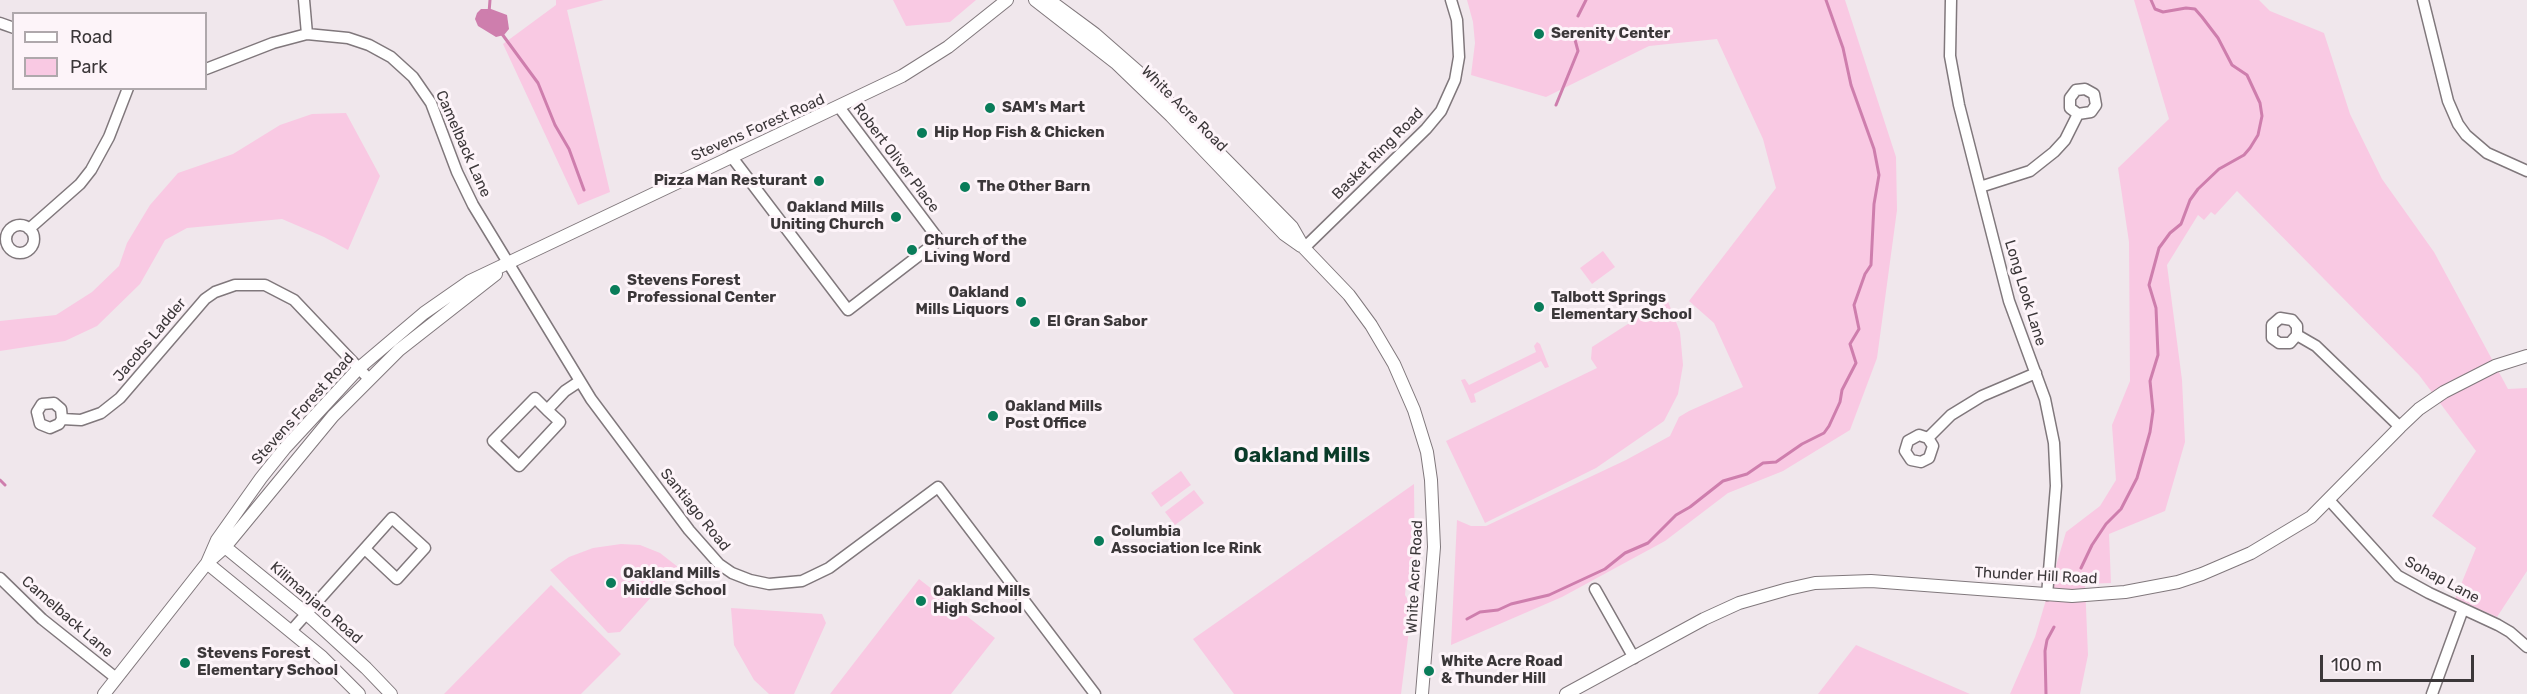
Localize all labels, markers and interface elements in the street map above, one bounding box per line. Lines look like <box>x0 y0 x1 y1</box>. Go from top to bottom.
legend <box>12 12 207 90</box>
place label: Serenity Center <box>1551 25 1670 43</box>
text: Road <box>70 26 113 48</box>
marker: Serenity Center <box>1532 27 1546 41</box>
text: Park <box>70 56 107 78</box>
street label: White Acre Road <box>1137 62 1231 156</box>
street label: Camelback Lane <box>431 88 495 200</box>
street label: Stevens Forest Road <box>689 90 827 166</box>
place label: SAM's Mart <box>1002 99 1085 117</box>
street label: Robert Oliver Place <box>849 100 943 216</box>
marker: SAM's Mart <box>983 101 997 115</box>
street label: Basket Ring Road <box>1329 105 1427 203</box>
place label: Hip Hop Fish & Chicken <box>934 124 1105 142</box>
marker: Hip Hop Fish & Chicken <box>915 126 929 140</box>
place label: Pizza Man Resturant <box>654 172 807 190</box>
marker: Pizza Man Resturant <box>812 174 826 188</box>
place label: The Other Barn <box>977 178 1090 196</box>
marker: The Other Barn <box>958 180 972 194</box>
place label: Oakland Mills Uniting Church <box>770 199 884 234</box>
marker: Oakland Mills Uniting Church <box>889 210 903 224</box>
place label: Church of the Living Word <box>924 232 1027 267</box>
street label: Long Look Lane <box>2000 238 2050 348</box>
marker: Church of the Living Word <box>905 243 919 257</box>
place label: Stevens Forest Professional Center <box>627 272 776 307</box>
marker: Stevens Forest Professional Center <box>608 283 622 297</box>
place label: Oakland Mills Liquors <box>916 284 1009 319</box>
place label: Talbott Springs Elementary School <box>1551 289 1692 324</box>
street label: Jacobs Ladder <box>110 295 190 385</box>
marker: Oakland Mills Liquors <box>1014 295 1028 309</box>
marker: Talbott Springs Elementary School <box>1532 300 1546 314</box>
place label: El Gran Sabor <box>1047 313 1147 331</box>
marker: El Gran Sabor <box>1028 315 1042 329</box>
street label: Stevens Forest Road <box>248 349 358 469</box>
place label: Oakland Mills Post Office <box>1005 398 1102 433</box>
marker: Oakland Mills Post Office <box>986 409 1000 423</box>
district label: Oakland Mills <box>1234 443 1370 469</box>
street label: Santiago Road <box>656 465 734 555</box>
street label: White Acre Road <box>1403 520 1427 634</box>
place label: Columbia Association Ice Rink <box>1111 523 1262 558</box>
marker: Columbia Association Ice Rink <box>1092 534 1106 548</box>
street label: Sohap Lane <box>2401 553 2483 607</box>
street label: Kilimanjaro Road <box>266 558 366 648</box>
street label: Thunder Hill Road <box>1974 564 2098 588</box>
place label: Oakland Mills Middle School <box>623 565 726 600</box>
street label: Camelback Lane <box>18 573 116 661</box>
marker: Oakland Mills Middle School <box>604 576 618 590</box>
place label: Oakland Mills High School <box>933 583 1030 618</box>
marker: Oakland Mills High School <box>914 594 928 608</box>
scale bar <box>2323 643 2478 681</box>
place label: Stevens Forest Elementary School <box>197 645 338 680</box>
place label: White Acre Road & Thunder Hill <box>1441 653 1563 688</box>
text: 100 m <box>2331 654 2382 676</box>
marker: Stevens Forest Elementary School <box>178 656 192 670</box>
marker: White Acre Road & Thunder Hill <box>1422 664 1436 678</box>

